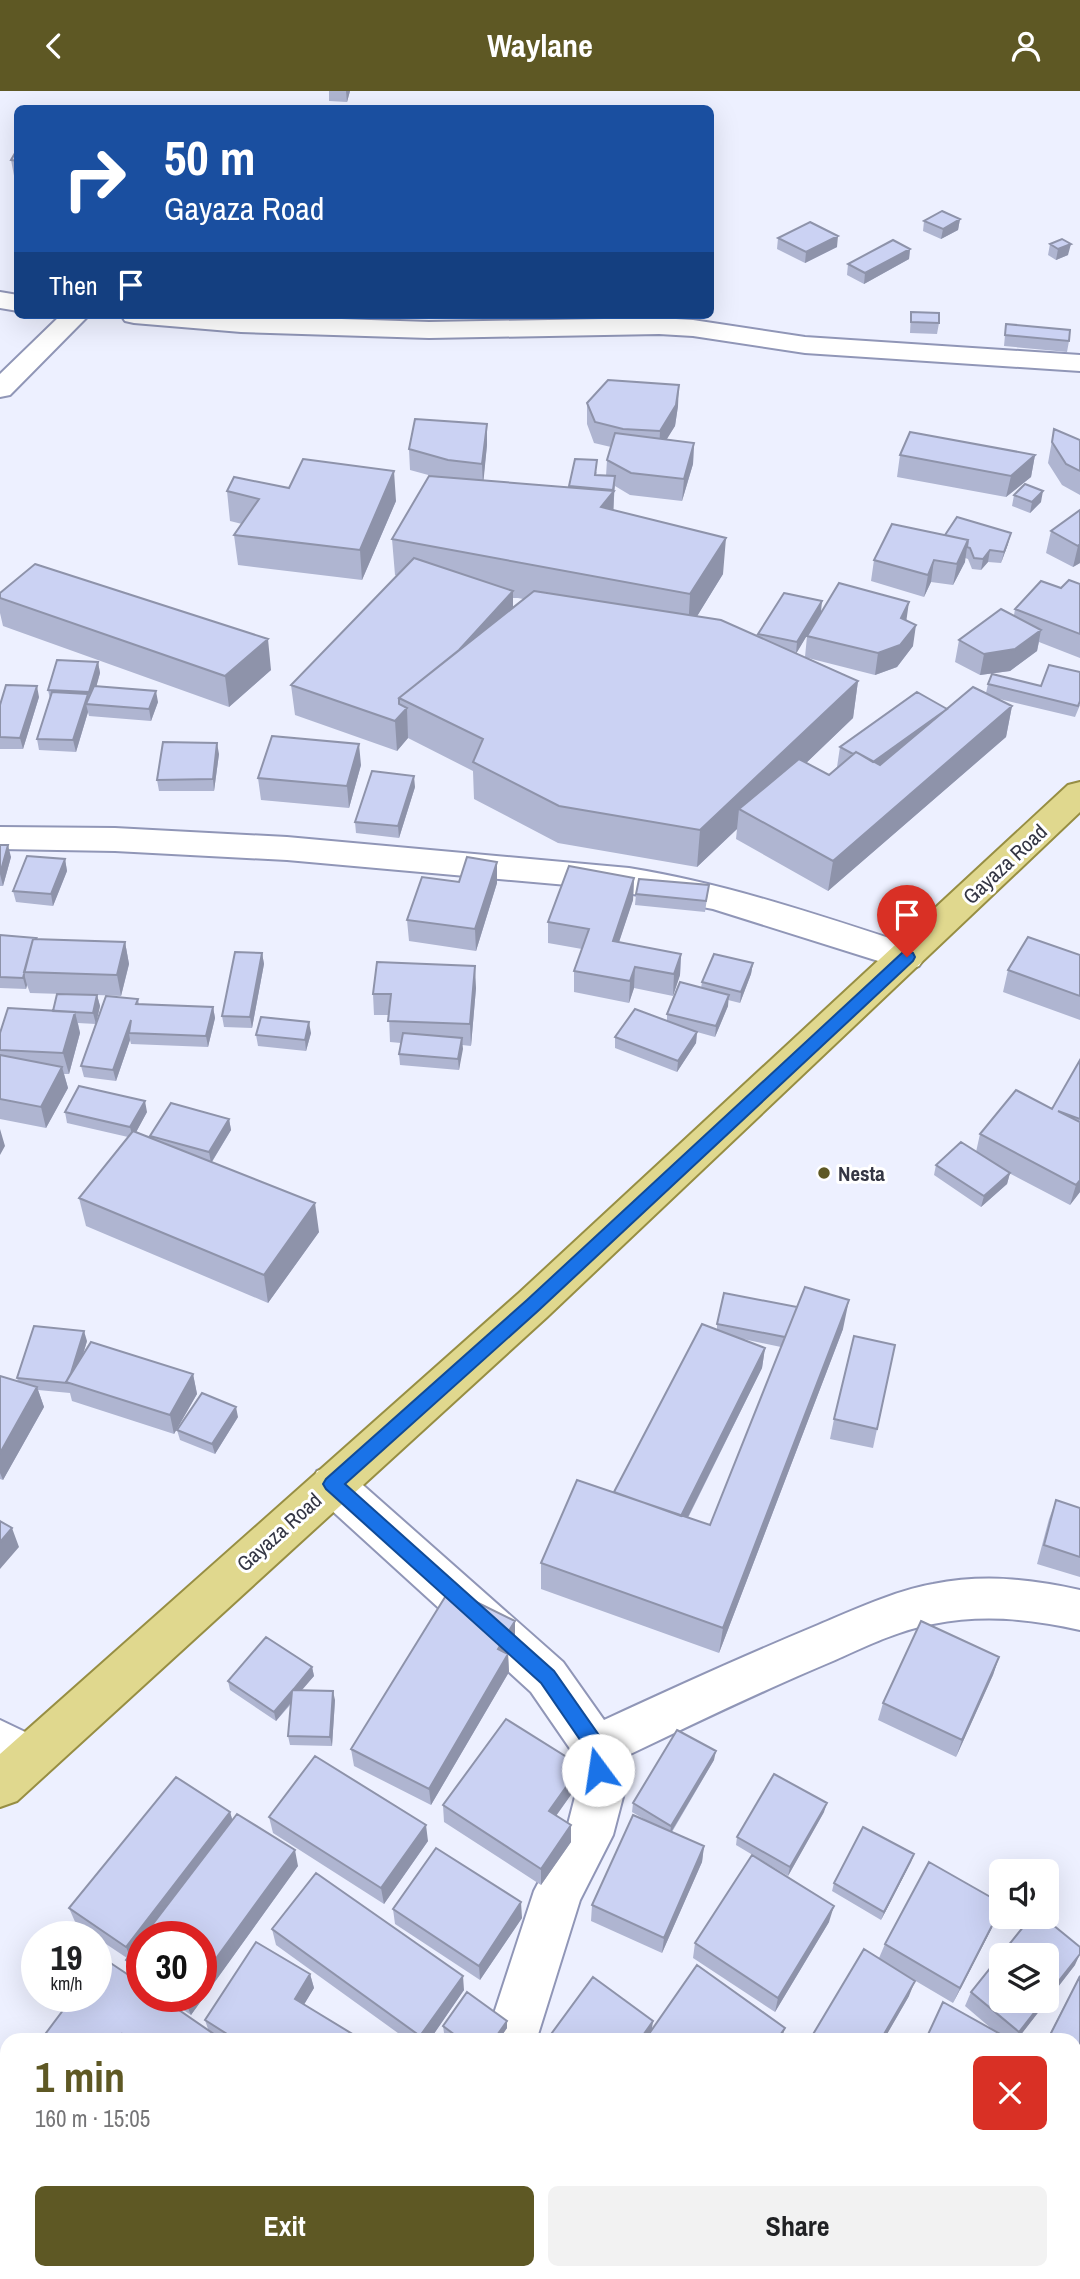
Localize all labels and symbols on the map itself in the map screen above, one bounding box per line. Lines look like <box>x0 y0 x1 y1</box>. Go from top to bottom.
street label: Gayaza Road <box>957 817 1053 911</box>
pin <box>877 885 937 957</box>
place label: Nesta <box>838 1159 885 1188</box>
marker: Nesta <box>816 1165 832 1181</box>
street label: Gayaza Road <box>230 1486 328 1578</box>
position arrow <box>561 1733 635 1807</box>
speed limit sign: 30 <box>126 1921 217 2012</box>

